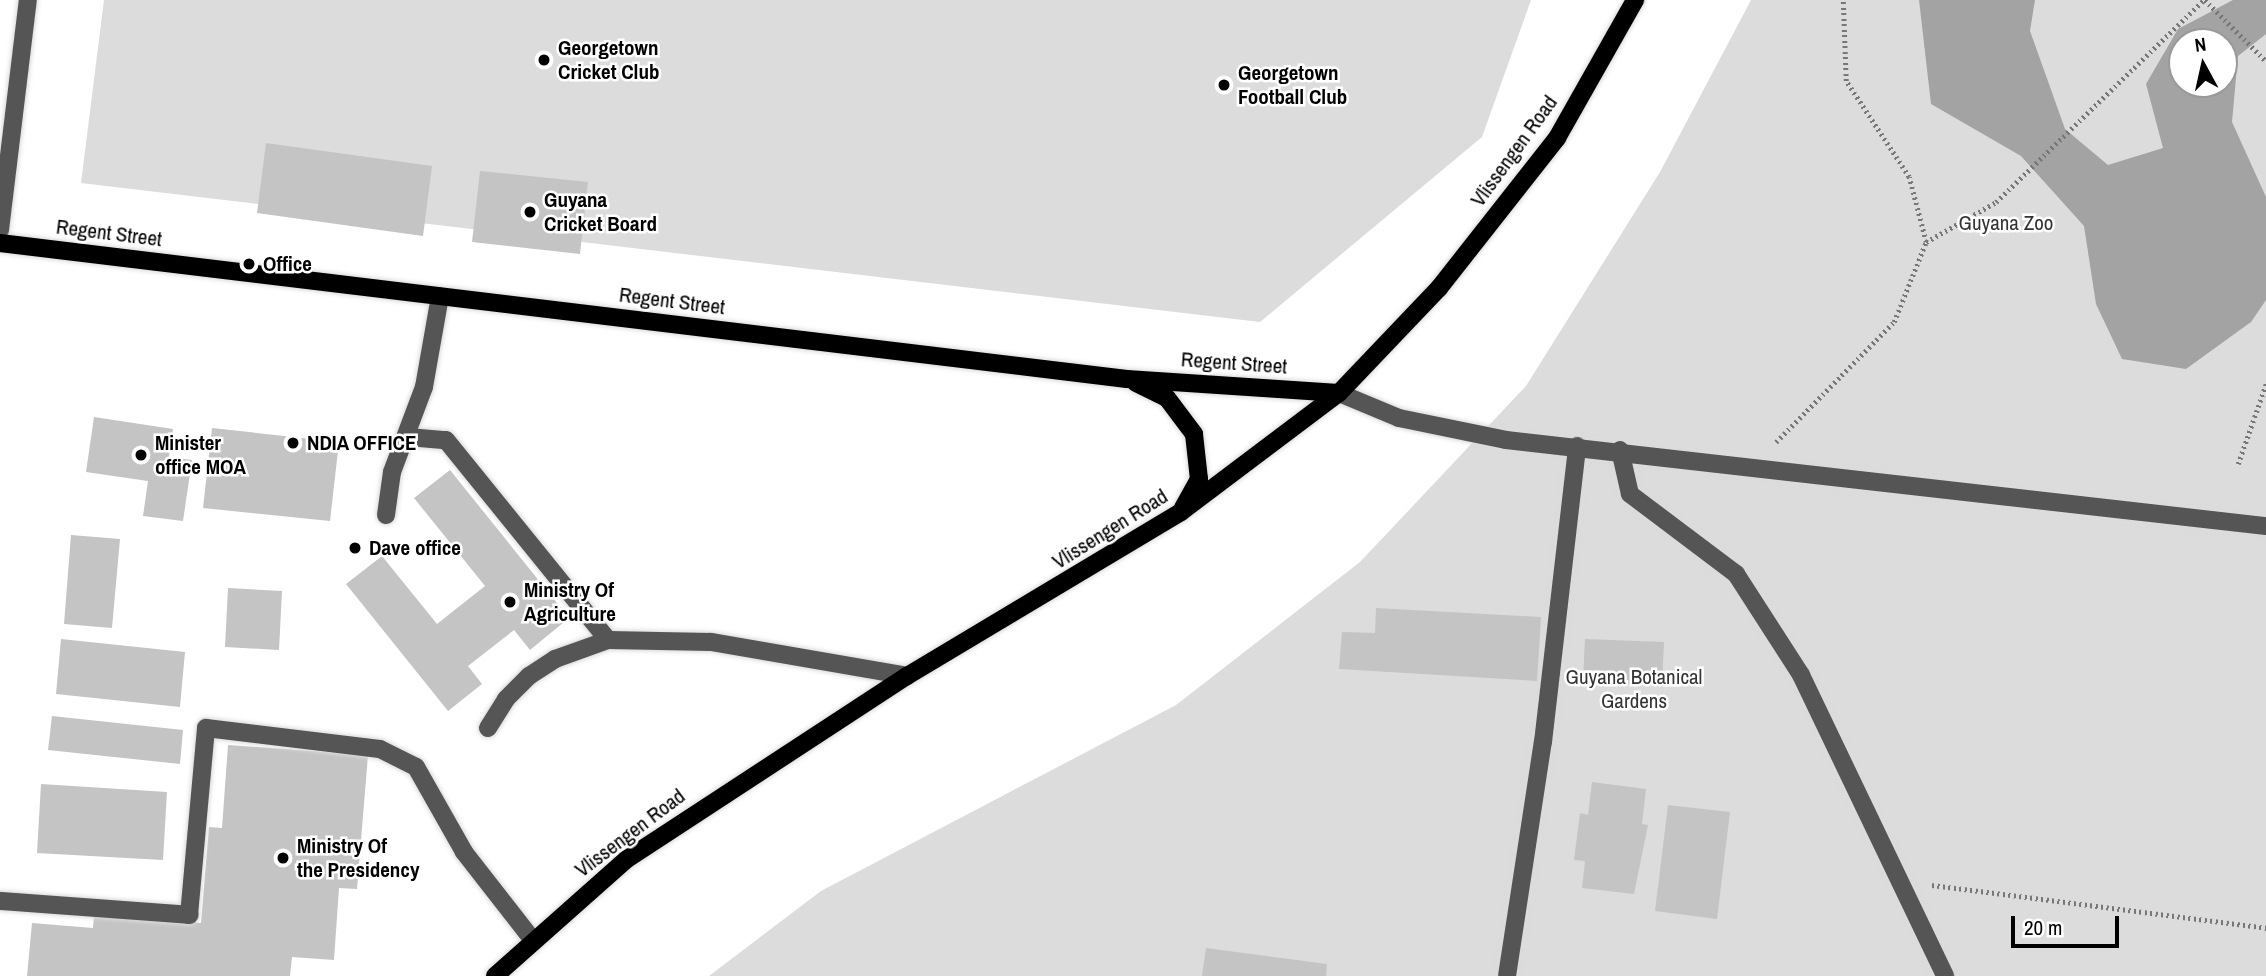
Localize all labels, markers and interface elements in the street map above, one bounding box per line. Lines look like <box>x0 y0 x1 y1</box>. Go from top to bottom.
north arrow <box>2168 28 2238 98</box>
text: N <box>2193 31 2208 58</box>
place label: Georgetown Cricket Club <box>558 35 659 85</box>
marker: Georgetown Cricket Club <box>536 52 552 68</box>
place label: Georgetown Football Club <box>1238 60 1347 110</box>
marker: Georgetown Football Club <box>1216 77 1232 93</box>
street label: Vlissengen Road <box>1465 91 1563 211</box>
place label: Guyana Cricket Board <box>544 187 657 237</box>
marker: Guyana Cricket Board <box>522 204 538 220</box>
park label: Guyana Zoo <box>1959 210 2053 236</box>
street label: Regent Street <box>55 214 163 252</box>
place label: Office <box>263 251 312 277</box>
marker: Office <box>241 256 257 272</box>
street label: Regent Street <box>618 282 726 320</box>
street label: Regent Street <box>1180 347 1288 379</box>
place label: Minister office MOA <box>155 430 246 480</box>
place label: NDIA OFFICE <box>307 430 417 456</box>
marker: NDIA OFFICE <box>285 435 301 451</box>
marker: Minister office MOA <box>133 447 149 463</box>
street label: Vlissengen Road <box>1048 484 1172 574</box>
place label: Dave office <box>369 535 461 561</box>
marker: Dave office <box>347 540 363 556</box>
place label: Ministry Of Agriculture <box>524 577 616 627</box>
marker: Ministry Of Agriculture <box>502 594 518 610</box>
park label: Guyana Botanical Gardens <box>1566 664 1702 714</box>
street label: Vlissengen Road <box>570 783 690 883</box>
place label: Ministry Of the Presidency <box>297 833 420 883</box>
marker: Ministry Of the Presidency <box>275 850 291 866</box>
scale bar <box>2014 902 2122 946</box>
text: 20 m <box>2024 913 2062 942</box>

